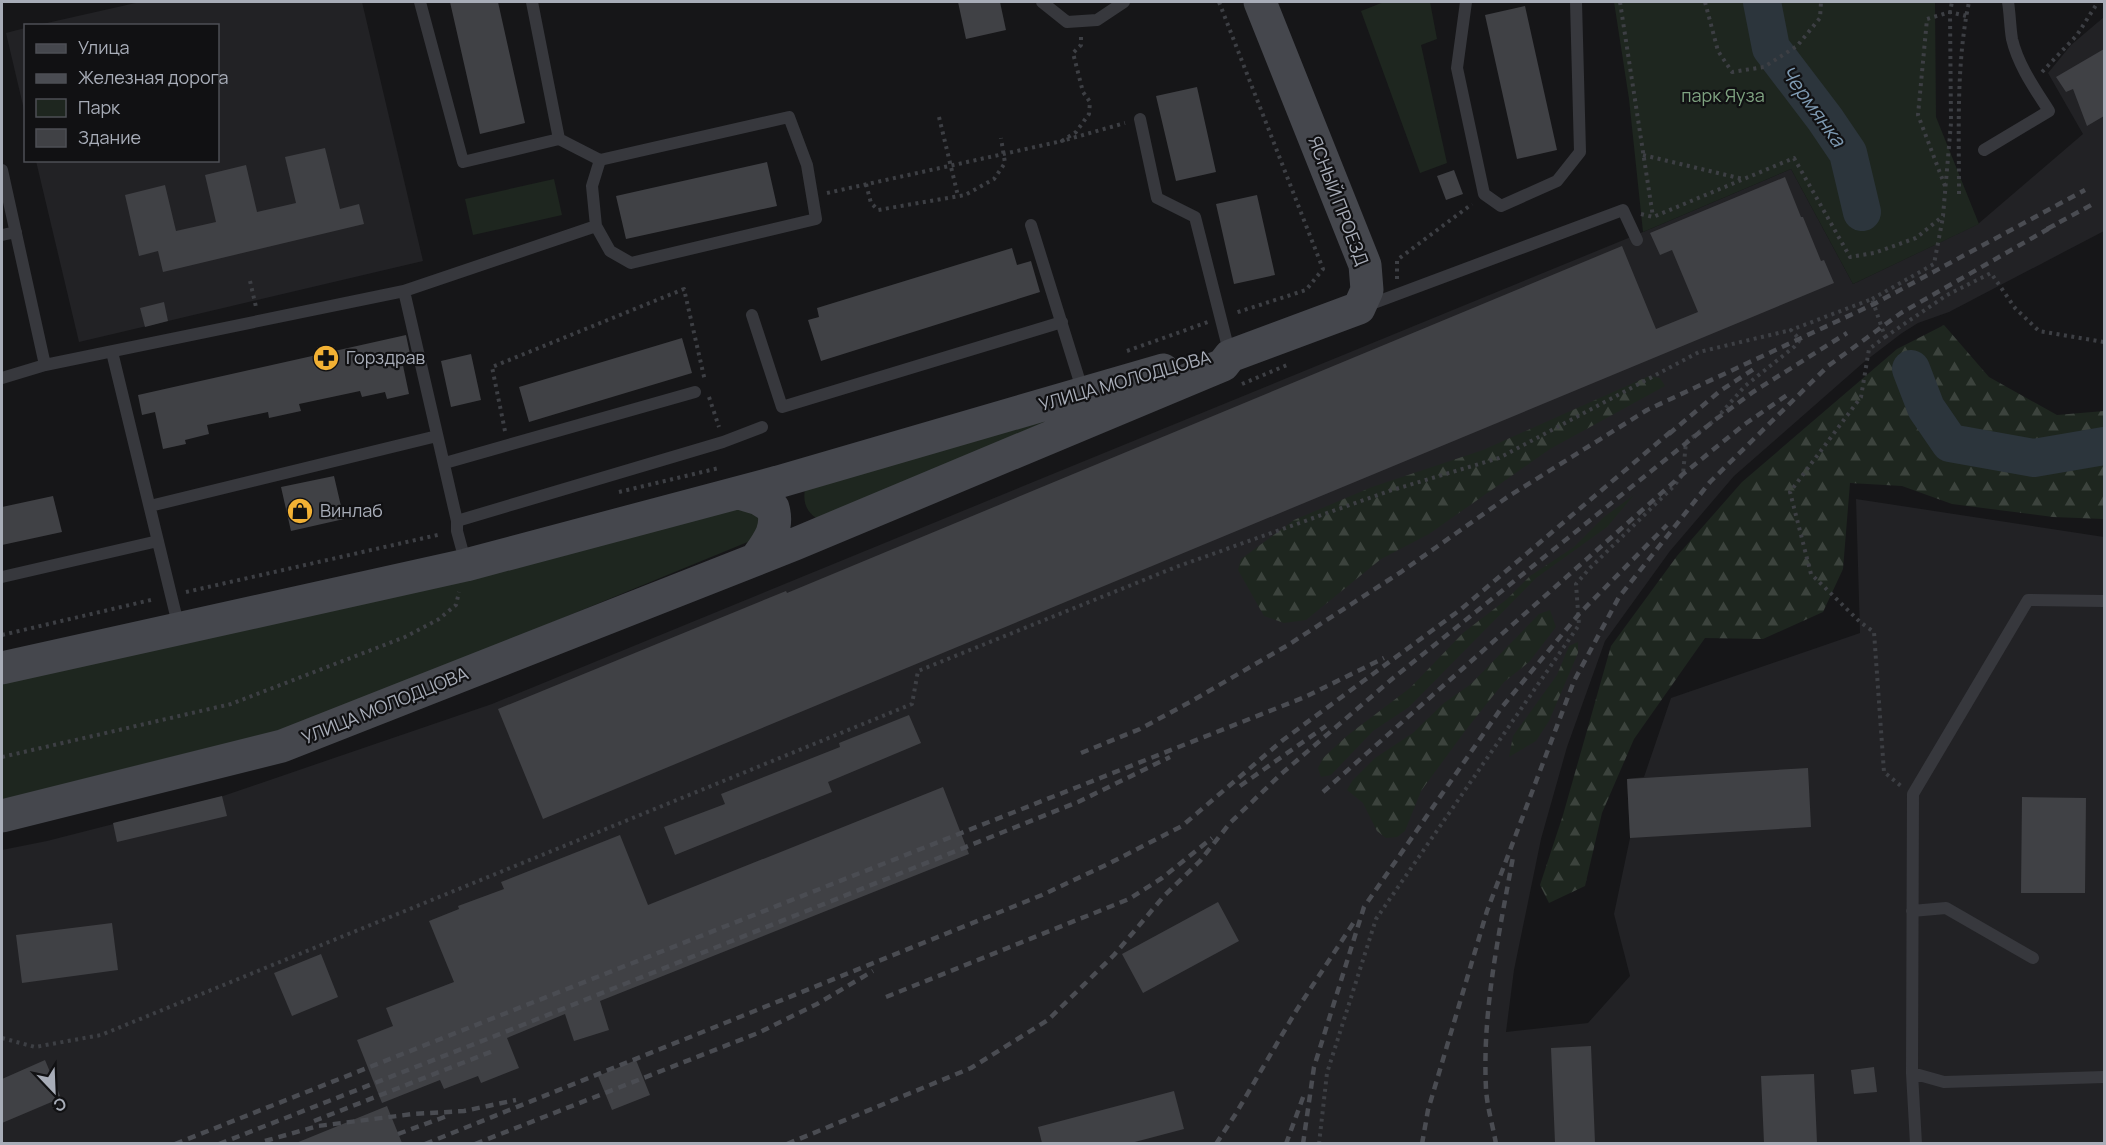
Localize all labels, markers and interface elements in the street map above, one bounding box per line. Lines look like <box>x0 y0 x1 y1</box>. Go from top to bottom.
legend <box>24 24 219 162</box>
text: Улица <box>78 35 130 59</box>
water label: Чермянка <box>1775 60 1853 152</box>
text: Железная дорога <box>78 65 229 89</box>
park label: парк Яуза <box>1681 83 1765 107</box>
text: Парк <box>78 95 121 119</box>
text: Здание <box>78 125 141 149</box>
street label: ЯСНЫЙ ПРОЕЗД <box>1303 133 1375 269</box>
pharmacy icon: Горздрав <box>311 343 341 373</box>
street label: УЛИЦА МОЛОДЦОВА <box>1036 344 1214 416</box>
place label: Горздрав <box>346 345 426 369</box>
shop icon: Винлаб <box>285 496 315 526</box>
place label: Винлаб <box>320 498 383 522</box>
street label: УЛИЦА МОЛОДЦОВА <box>298 660 472 749</box>
north arrow <box>24 1061 84 1121</box>
text: С <box>50 1092 70 1117</box>

